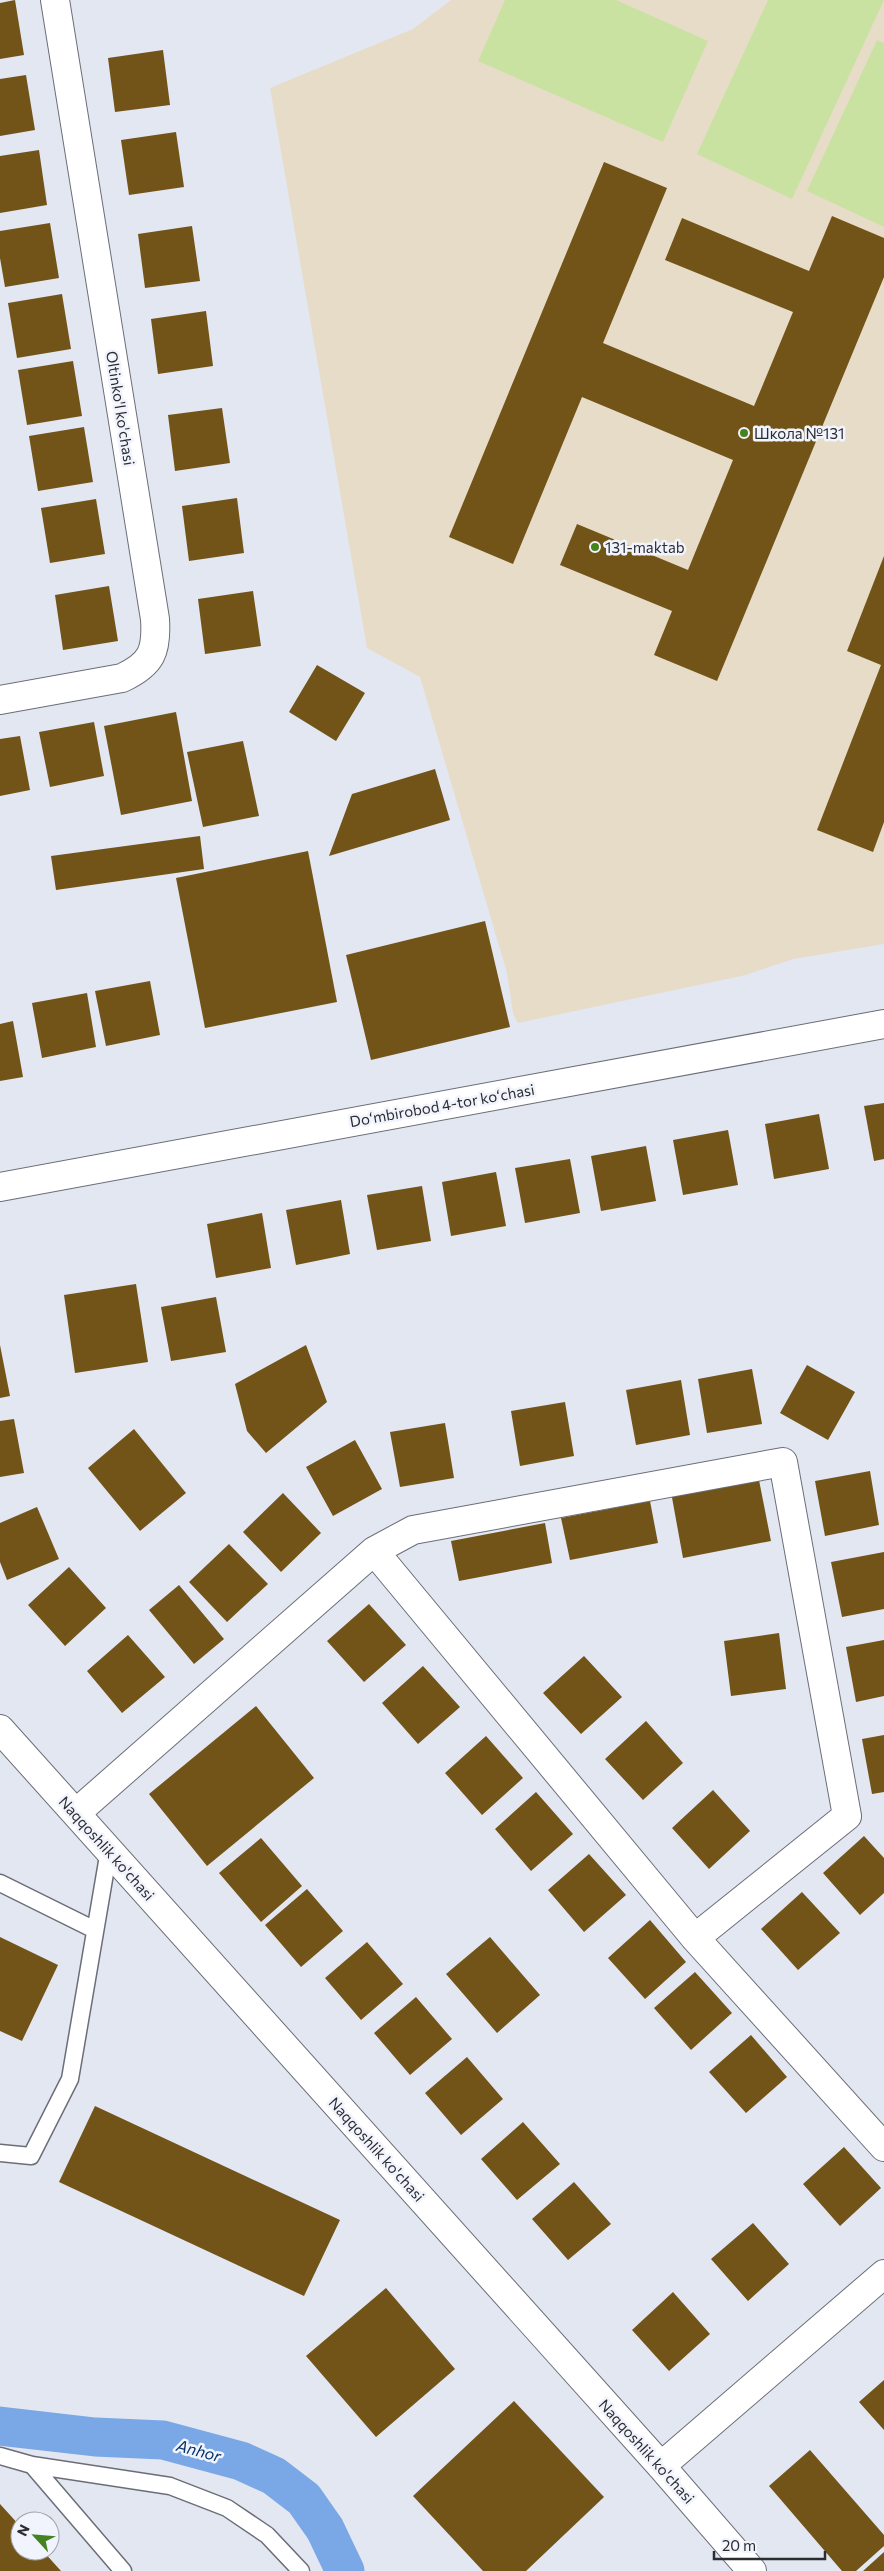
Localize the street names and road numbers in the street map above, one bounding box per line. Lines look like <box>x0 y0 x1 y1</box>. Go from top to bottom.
street label: Oltinko'l ko'chasi <box>103 350 139 466</box>
street label: Doʻmbirobod 4-tor koʻchasi <box>348 1080 536 1130</box>
street label: Naqqoshlik ko'chasi <box>56 1792 158 1904</box>
street label: Naqqoshlik ko'chasi <box>326 2093 428 2205</box>
street label: Naqqoshlik ko'chasi <box>596 2395 698 2507</box>

